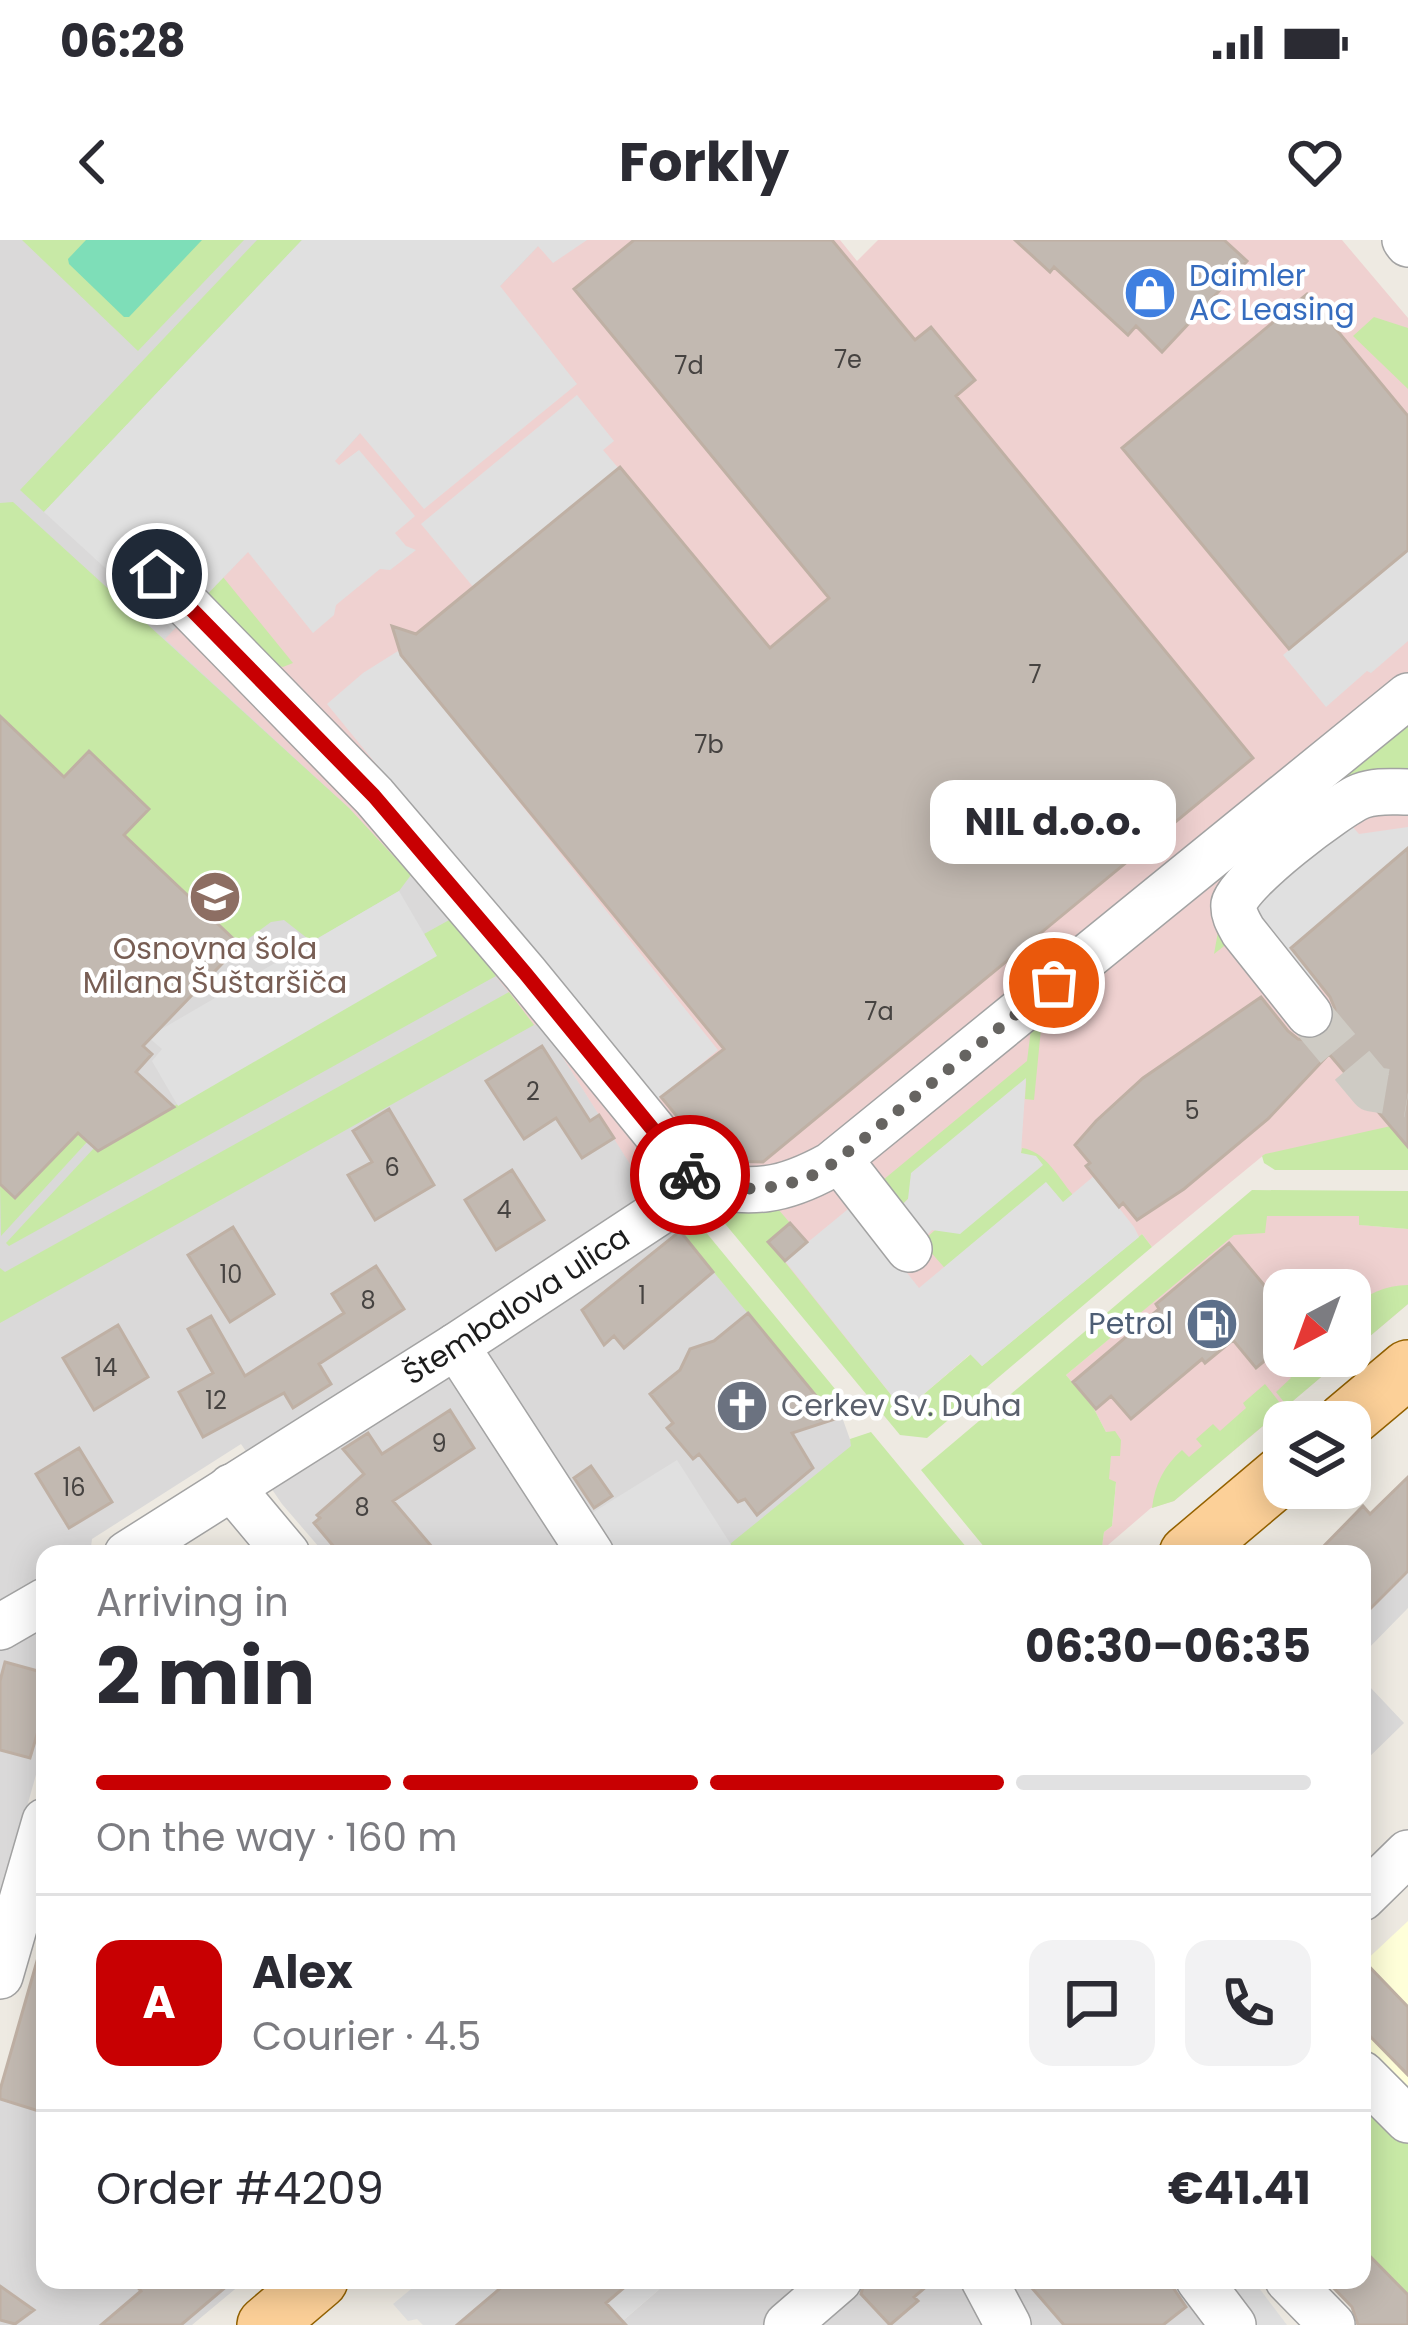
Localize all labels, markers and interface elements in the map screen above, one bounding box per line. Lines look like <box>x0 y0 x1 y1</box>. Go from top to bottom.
text: 06:28 <box>60 10 186 73</box>
text: Forkly <box>619 124 789 200</box>
icon: back <box>60 129 126 195</box>
icon: heart <box>1282 129 1348 195</box>
place label: Daimler AC Leasing <box>1189 254 1355 331</box>
shop icon: Daimler AC Leasing <box>1122 265 1178 321</box>
house number: 7e <box>834 343 862 376</box>
house number: 7d <box>674 349 704 382</box>
pin <box>106 523 208 625</box>
icon: home <box>124 541 190 607</box>
house number: 7 <box>1028 658 1042 691</box>
house number: 7b <box>694 728 724 761</box>
callout: NIL d.o.o. <box>931 779 1177 863</box>
text: NIL d.o.o. <box>965 794 1141 849</box>
school or university icon: Osnovna šola Milana Šuštaršiča <box>187 869 243 925</box>
place label: Osnovna šola Milana Šuštaršiča <box>83 927 347 1004</box>
pin <box>1003 932 1105 1034</box>
icon: bag <box>1021 950 1087 1016</box>
house number: 7a <box>864 995 894 1028</box>
house number: 2 <box>526 1075 540 1108</box>
house number: 5 <box>1184 1094 1200 1127</box>
courier <box>630 1115 750 1235</box>
icon: bike <box>657 1142 723 1208</box>
house number: 6 <box>384 1151 400 1184</box>
house number: 4 <box>496 1193 512 1226</box>
street label: Štembalova ulica <box>395 1215 638 1395</box>
house number: 10 <box>220 1258 242 1291</box>
north arrow <box>1263 1269 1371 1377</box>
map controls <box>1263 1269 1371 1509</box>
house number: 1 <box>638 1279 646 1312</box>
house number: 8 <box>360 1284 376 1317</box>
fuel station icon: Petrol <box>1184 1296 1240 1352</box>
place label: Petrol <box>1088 1302 1173 1345</box>
house number: 14 <box>95 1351 117 1384</box>
church icon: Cerkev Sv. Duha <box>714 1378 770 1434</box>
house number: 12 <box>205 1384 227 1417</box>
place label: Cerkev Sv. Duha <box>781 1384 1021 1427</box>
button: layers <box>1263 1401 1371 1509</box>
house number: 9 <box>431 1427 447 1460</box>
house number: 16 <box>63 1471 85 1504</box>
house number: 8 <box>354 1491 370 1524</box>
text: Arriving in <box>96 1575 289 1630</box>
text: 06:30–06:35 <box>1025 1615 1311 1678</box>
text: 2 min <box>96 1622 315 1731</box>
text: On the way · 160 m <box>96 1810 458 1865</box>
button: chat <box>1029 1940 1155 2066</box>
button: phone <box>1185 1940 1311 2066</box>
text: Alex <box>252 1941 353 2004</box>
text: A <box>142 1971 176 2034</box>
text: Courier · 4.5 <box>252 2009 481 2064</box>
text: Order #4209 <box>96 2157 384 2220</box>
text: €41.41 <box>1168 2157 1311 2220</box>

